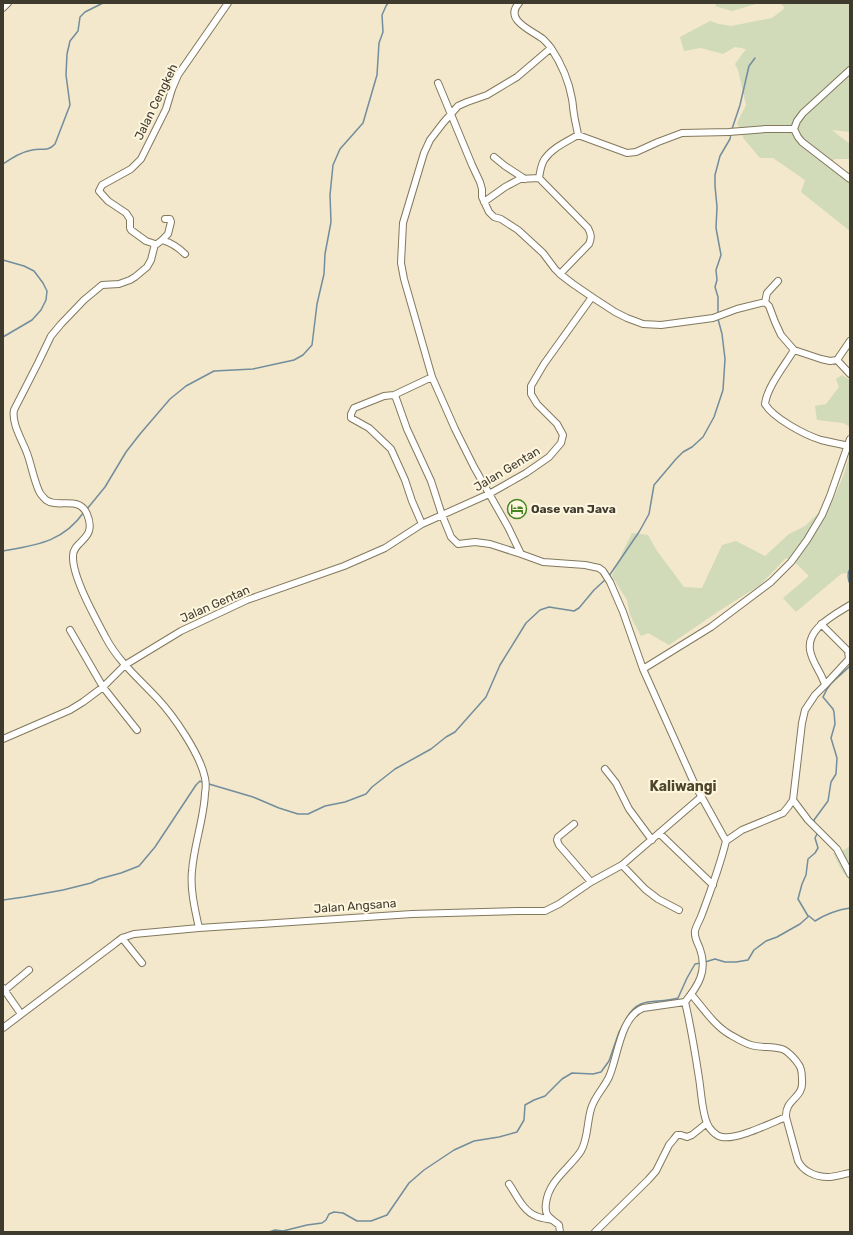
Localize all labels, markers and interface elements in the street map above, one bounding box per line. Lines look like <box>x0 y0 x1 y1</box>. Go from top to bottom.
street label: Jalan Cengkeh <box>132 62 180 142</box>
street label: Jalan Gentan <box>471 444 543 494</box>
hotel icon: Oase van Java <box>506 498 528 520</box>
place label: Oase van Java <box>531 502 616 516</box>
street label: Jalan Gentan <box>178 582 252 626</box>
district label: Kaliwangi <box>649 778 717 795</box>
street label: Jalan Angsana <box>313 896 397 916</box>

